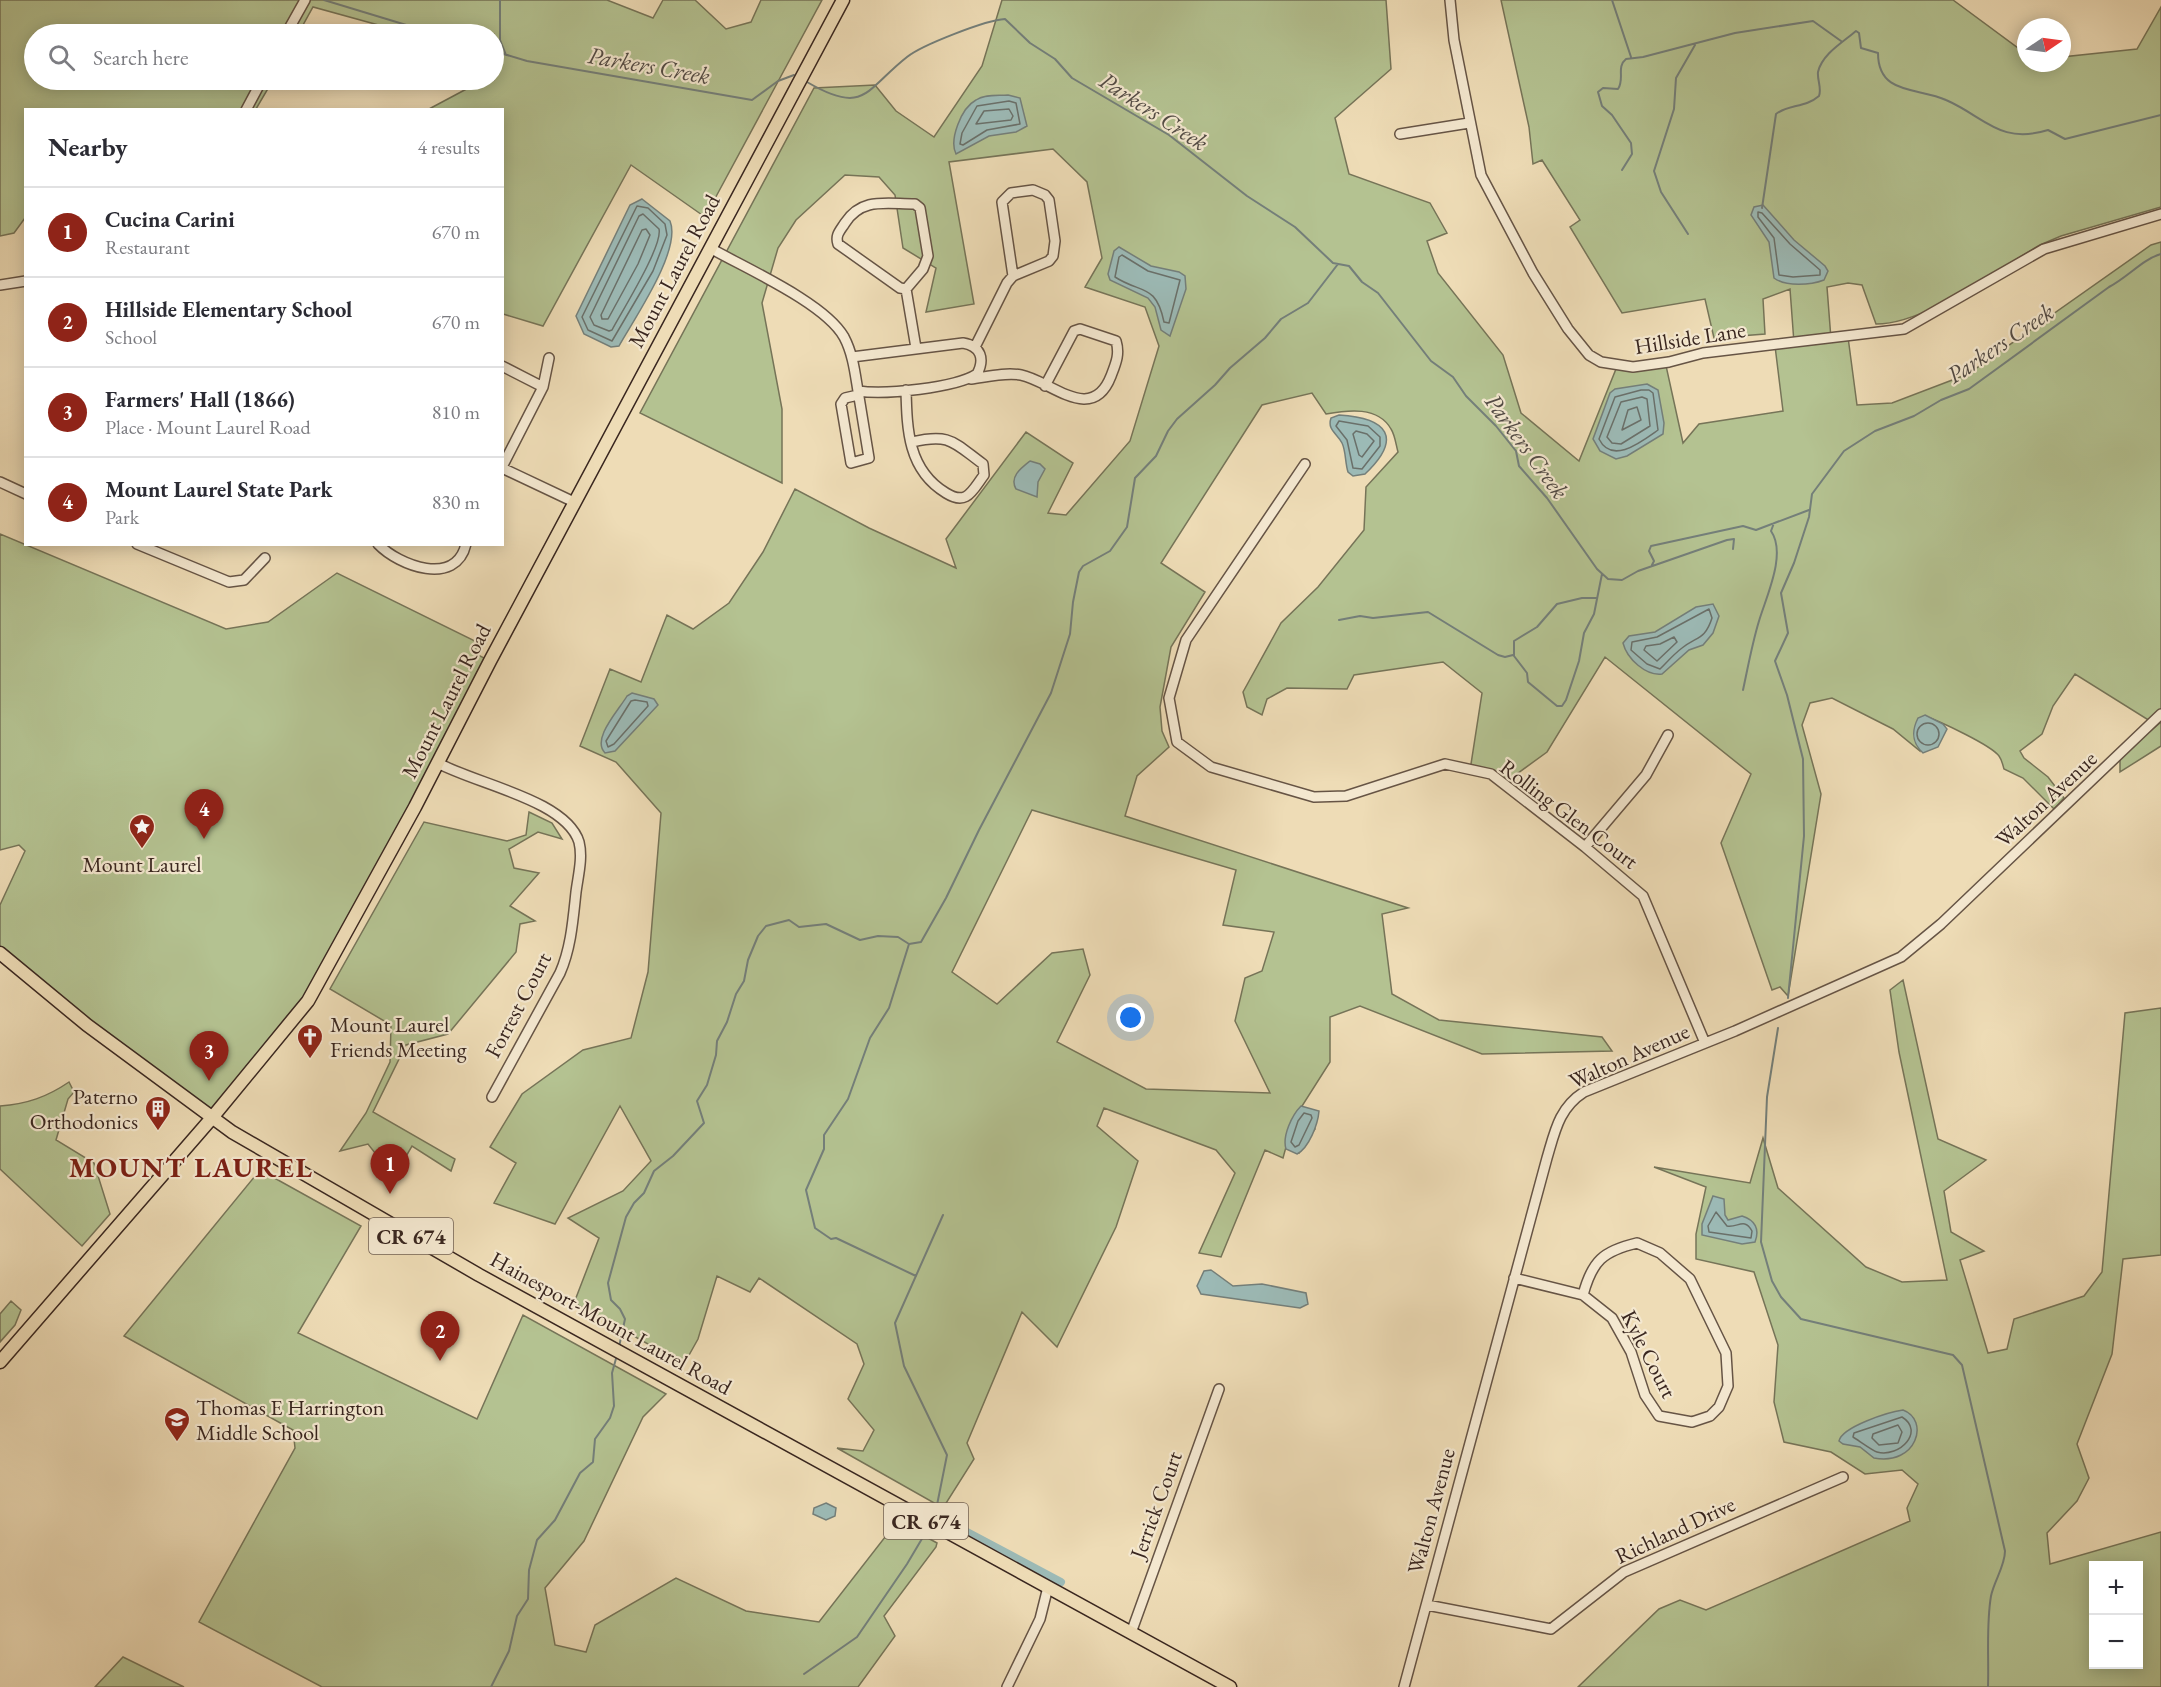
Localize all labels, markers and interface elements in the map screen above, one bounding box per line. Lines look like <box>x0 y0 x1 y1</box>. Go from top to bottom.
north arrow <box>2017 18 2071 72</box>
search box <box>24 24 504 90</box>
water label: Parkers Creek <box>586 39 713 91</box>
icon: search <box>45 41 78 74</box>
text: Search here <box>93 43 188 72</box>
water label: Parkers Creek <box>1094 64 1214 158</box>
text: Nearby <box>48 130 128 164</box>
text: 4 results <box>417 134 480 160</box>
street label: Mount Laurel Road <box>621 189 727 353</box>
text: Cucina Carini <box>105 205 235 234</box>
text: 1 <box>62 219 73 245</box>
text: 670 m <box>432 219 480 245</box>
text: Restaurant <box>105 234 190 260</box>
text: Hillside Elementary School <box>105 295 352 324</box>
water label: Parkers Creek <box>1940 296 2060 390</box>
text: 2 <box>62 309 73 335</box>
text: 670 m <box>432 309 480 335</box>
street label: Hillside Lane <box>1632 315 1748 361</box>
text: School <box>105 324 157 350</box>
text: Farmers' Hall (1866) <box>105 385 295 414</box>
water label: Parkers Creek <box>1478 387 1576 505</box>
text: 3 <box>62 399 73 425</box>
text: 810 m <box>432 399 480 425</box>
text: Place · Mount Laurel Road <box>105 414 311 440</box>
text: Mount Laurel State Park <box>105 475 333 504</box>
text: 4 <box>62 489 73 515</box>
text: 830 m <box>432 489 480 515</box>
text: Park <box>105 504 139 530</box>
street label: Mount Laurel Road <box>395 618 498 783</box>
street label: Walton Avenue <box>1989 744 2103 854</box>
street label: Rolling Glen Court <box>1494 752 1644 876</box>
pin: 4 <box>184 790 224 839</box>
place icon: Mount Laurel <box>127 812 157 850</box>
place label: Mount Laurel <box>82 850 202 879</box>
street label: Forrest Court <box>478 947 558 1063</box>
your location <box>1116 1003 1145 1032</box>
place label: Mount Laurel Friends Meeting <box>330 1010 467 1064</box>
street label: Walton Avenue <box>1564 1016 1694 1095</box>
church icon: Mount Laurel Friends Meeting <box>295 1022 325 1060</box>
pin: 3 <box>190 1032 228 1081</box>
place label: Paterno Orthodonics <box>30 1082 138 1136</box>
building icon: Paterno Orthodonics <box>143 1094 173 1132</box>
pin: 1 <box>370 1144 410 1194</box>
district label: MOUNT LAUREL <box>69 1149 313 1185</box>
road number: CR 674 <box>369 1218 453 1254</box>
street label: Hainesport-Mount Laurel Road <box>485 1244 738 1402</box>
street label: Kyle Court <box>1614 1305 1684 1403</box>
pin: 2 <box>420 1312 460 1361</box>
place label: Thomas E Harrington Middle School <box>196 1393 385 1447</box>
school or university icon: Thomas E Harrington Middle School <box>162 1405 192 1443</box>
street label: Walton Avenue <box>1400 1445 1462 1577</box>
street label: Jerrick Court <box>1123 1447 1189 1565</box>
street label: Richland Drive <box>1610 1489 1740 1571</box>
road number: CR 674 <box>884 1503 968 1539</box>
map controls <box>2089 1561 2143 1669</box>
button: + <box>2089 1561 2143 1615</box>
button: − <box>2089 1615 2143 1669</box>

